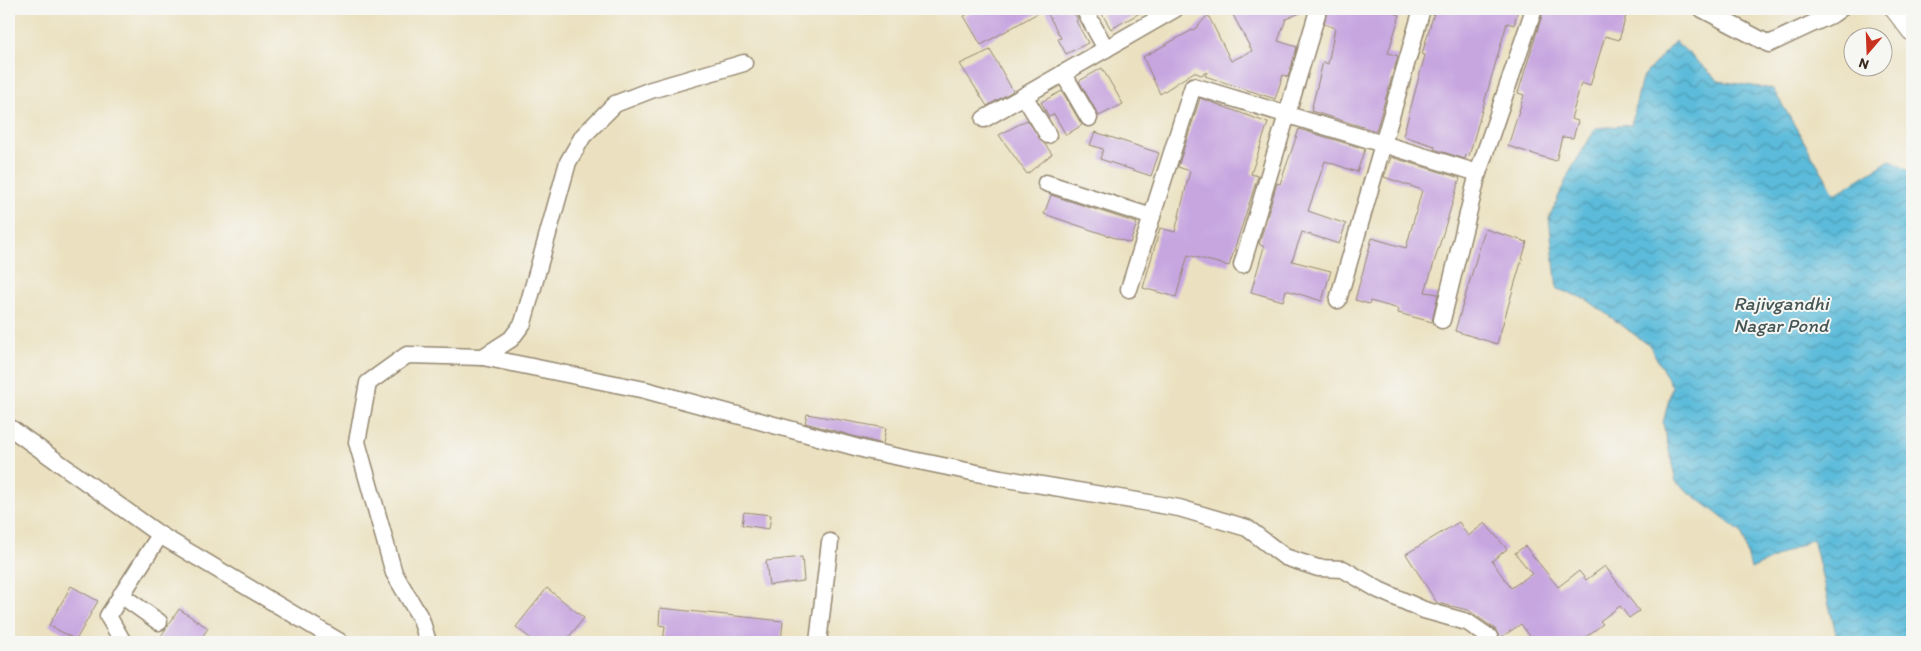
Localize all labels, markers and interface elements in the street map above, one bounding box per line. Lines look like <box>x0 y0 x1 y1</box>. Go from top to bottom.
north arrow <box>1844 28 1894 78</box>
text: N <box>1857 54 1871 73</box>
water label: Rajivgandhi Nagar Pond <box>1733 292 1831 337</box>

